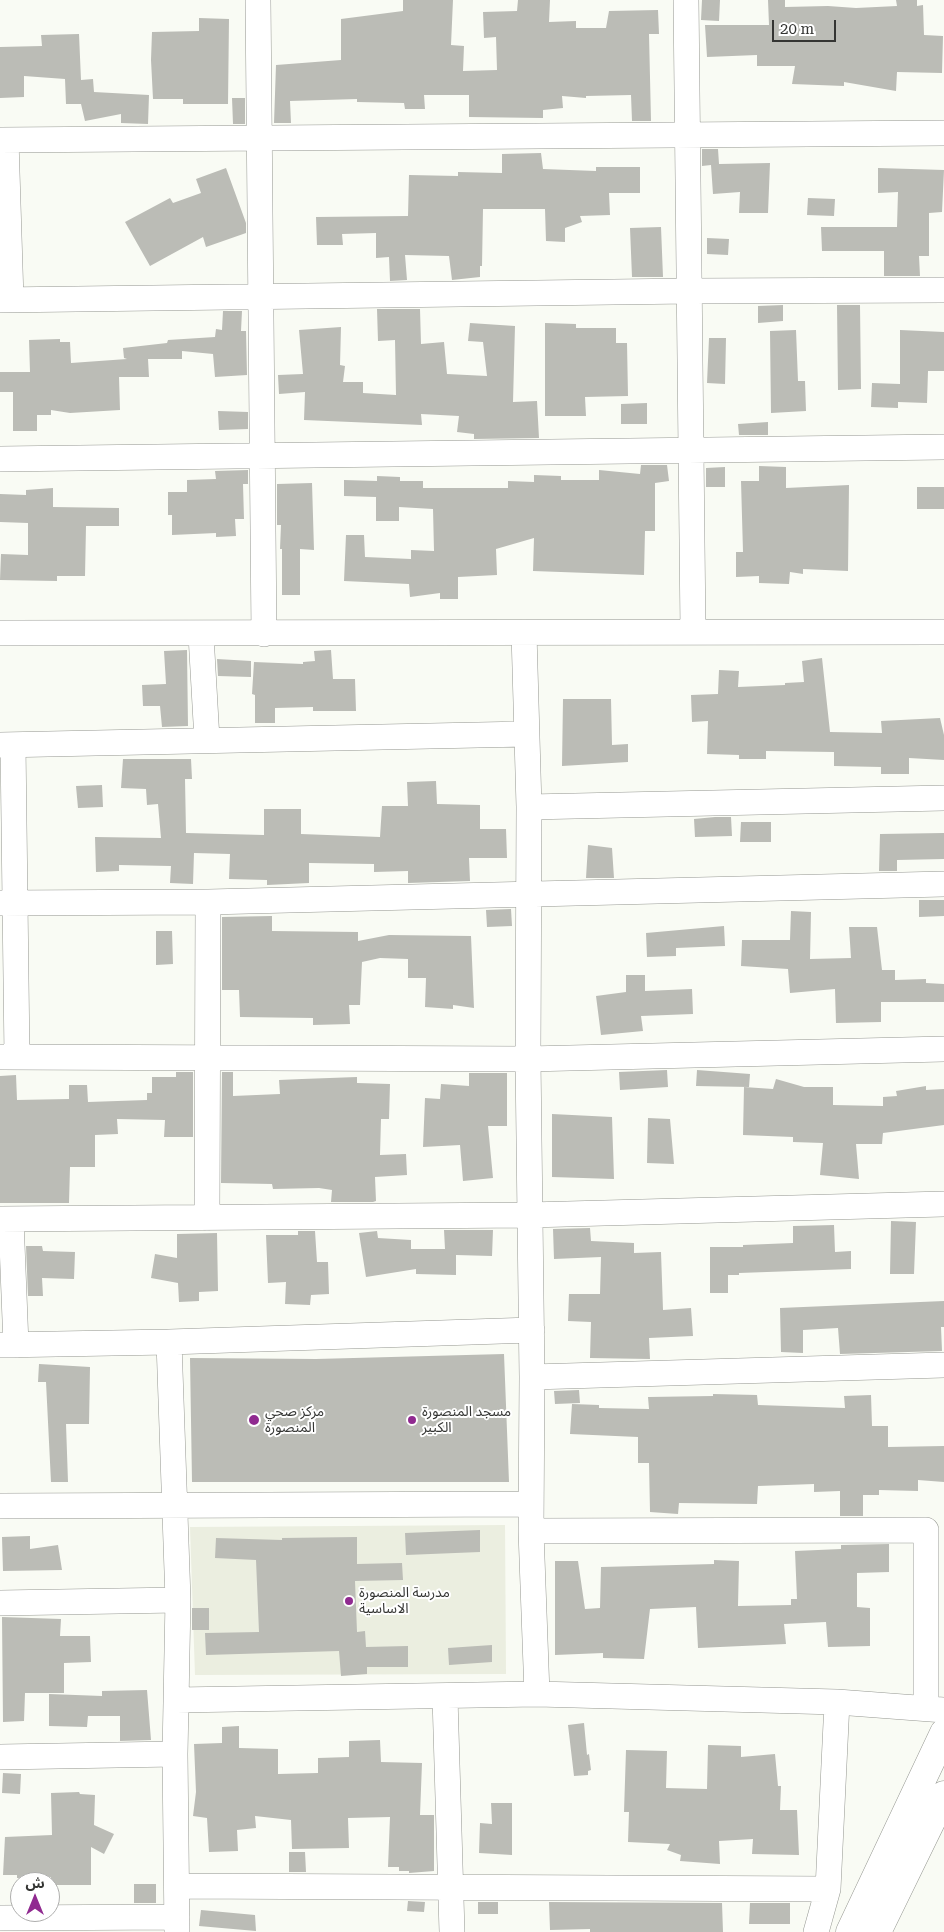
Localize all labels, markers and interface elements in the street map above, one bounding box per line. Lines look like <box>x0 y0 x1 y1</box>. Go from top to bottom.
scale bar <box>774 10 838 42</box>
text: 20 m <box>780 20 814 38</box>
place label: مركز صحي المنصورة <box>265 1404 324 1436</box>
place label: مسجد المنصورة الكبير <box>422 1404 511 1436</box>
marker: مركز صحي المنصورة <box>247 1413 261 1427</box>
marker: مسجد المنصورة الكبير <box>406 1414 418 1426</box>
place label: مدرسة المنصورة الاساسية <box>359 1585 450 1618</box>
marker: مدرسة المنصورة الاساسية <box>343 1595 355 1607</box>
north arrow <box>10 1872 60 1922</box>
text: ش <box>25 1875 45 1891</box>

